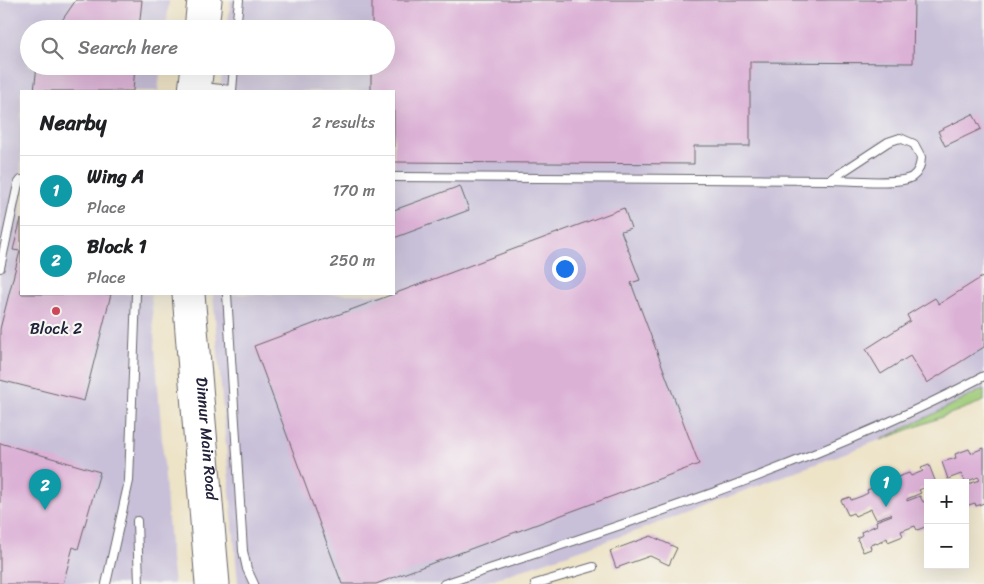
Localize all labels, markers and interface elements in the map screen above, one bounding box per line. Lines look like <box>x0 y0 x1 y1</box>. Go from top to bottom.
search box <box>20 20 395 75</box>
text: Search here <box>78 31 178 64</box>
icon: search <box>38 34 66 62</box>
text: Nearby <box>40 104 106 142</box>
text: 2 results <box>312 108 375 137</box>
text: Wing A <box>87 160 144 193</box>
text: 1 <box>53 176 59 205</box>
text: 170 m <box>332 176 375 205</box>
text: Place <box>87 193 126 222</box>
text: Block 1 <box>87 230 147 263</box>
text: 2 <box>51 246 61 275</box>
text: 250 m <box>329 246 375 275</box>
your location <box>552 256 578 282</box>
text: Place <box>87 263 126 292</box>
marker: Block 2 <box>50 305 62 317</box>
place label: Block 2 <box>30 314 82 343</box>
street label: Dinnur Main Road <box>187 376 227 503</box>
pin: 1 <box>870 466 902 507</box>
pin: 2 <box>29 469 61 510</box>
map controls <box>924 479 969 569</box>
button: + <box>924 479 969 524</box>
button: − <box>924 524 969 569</box>

